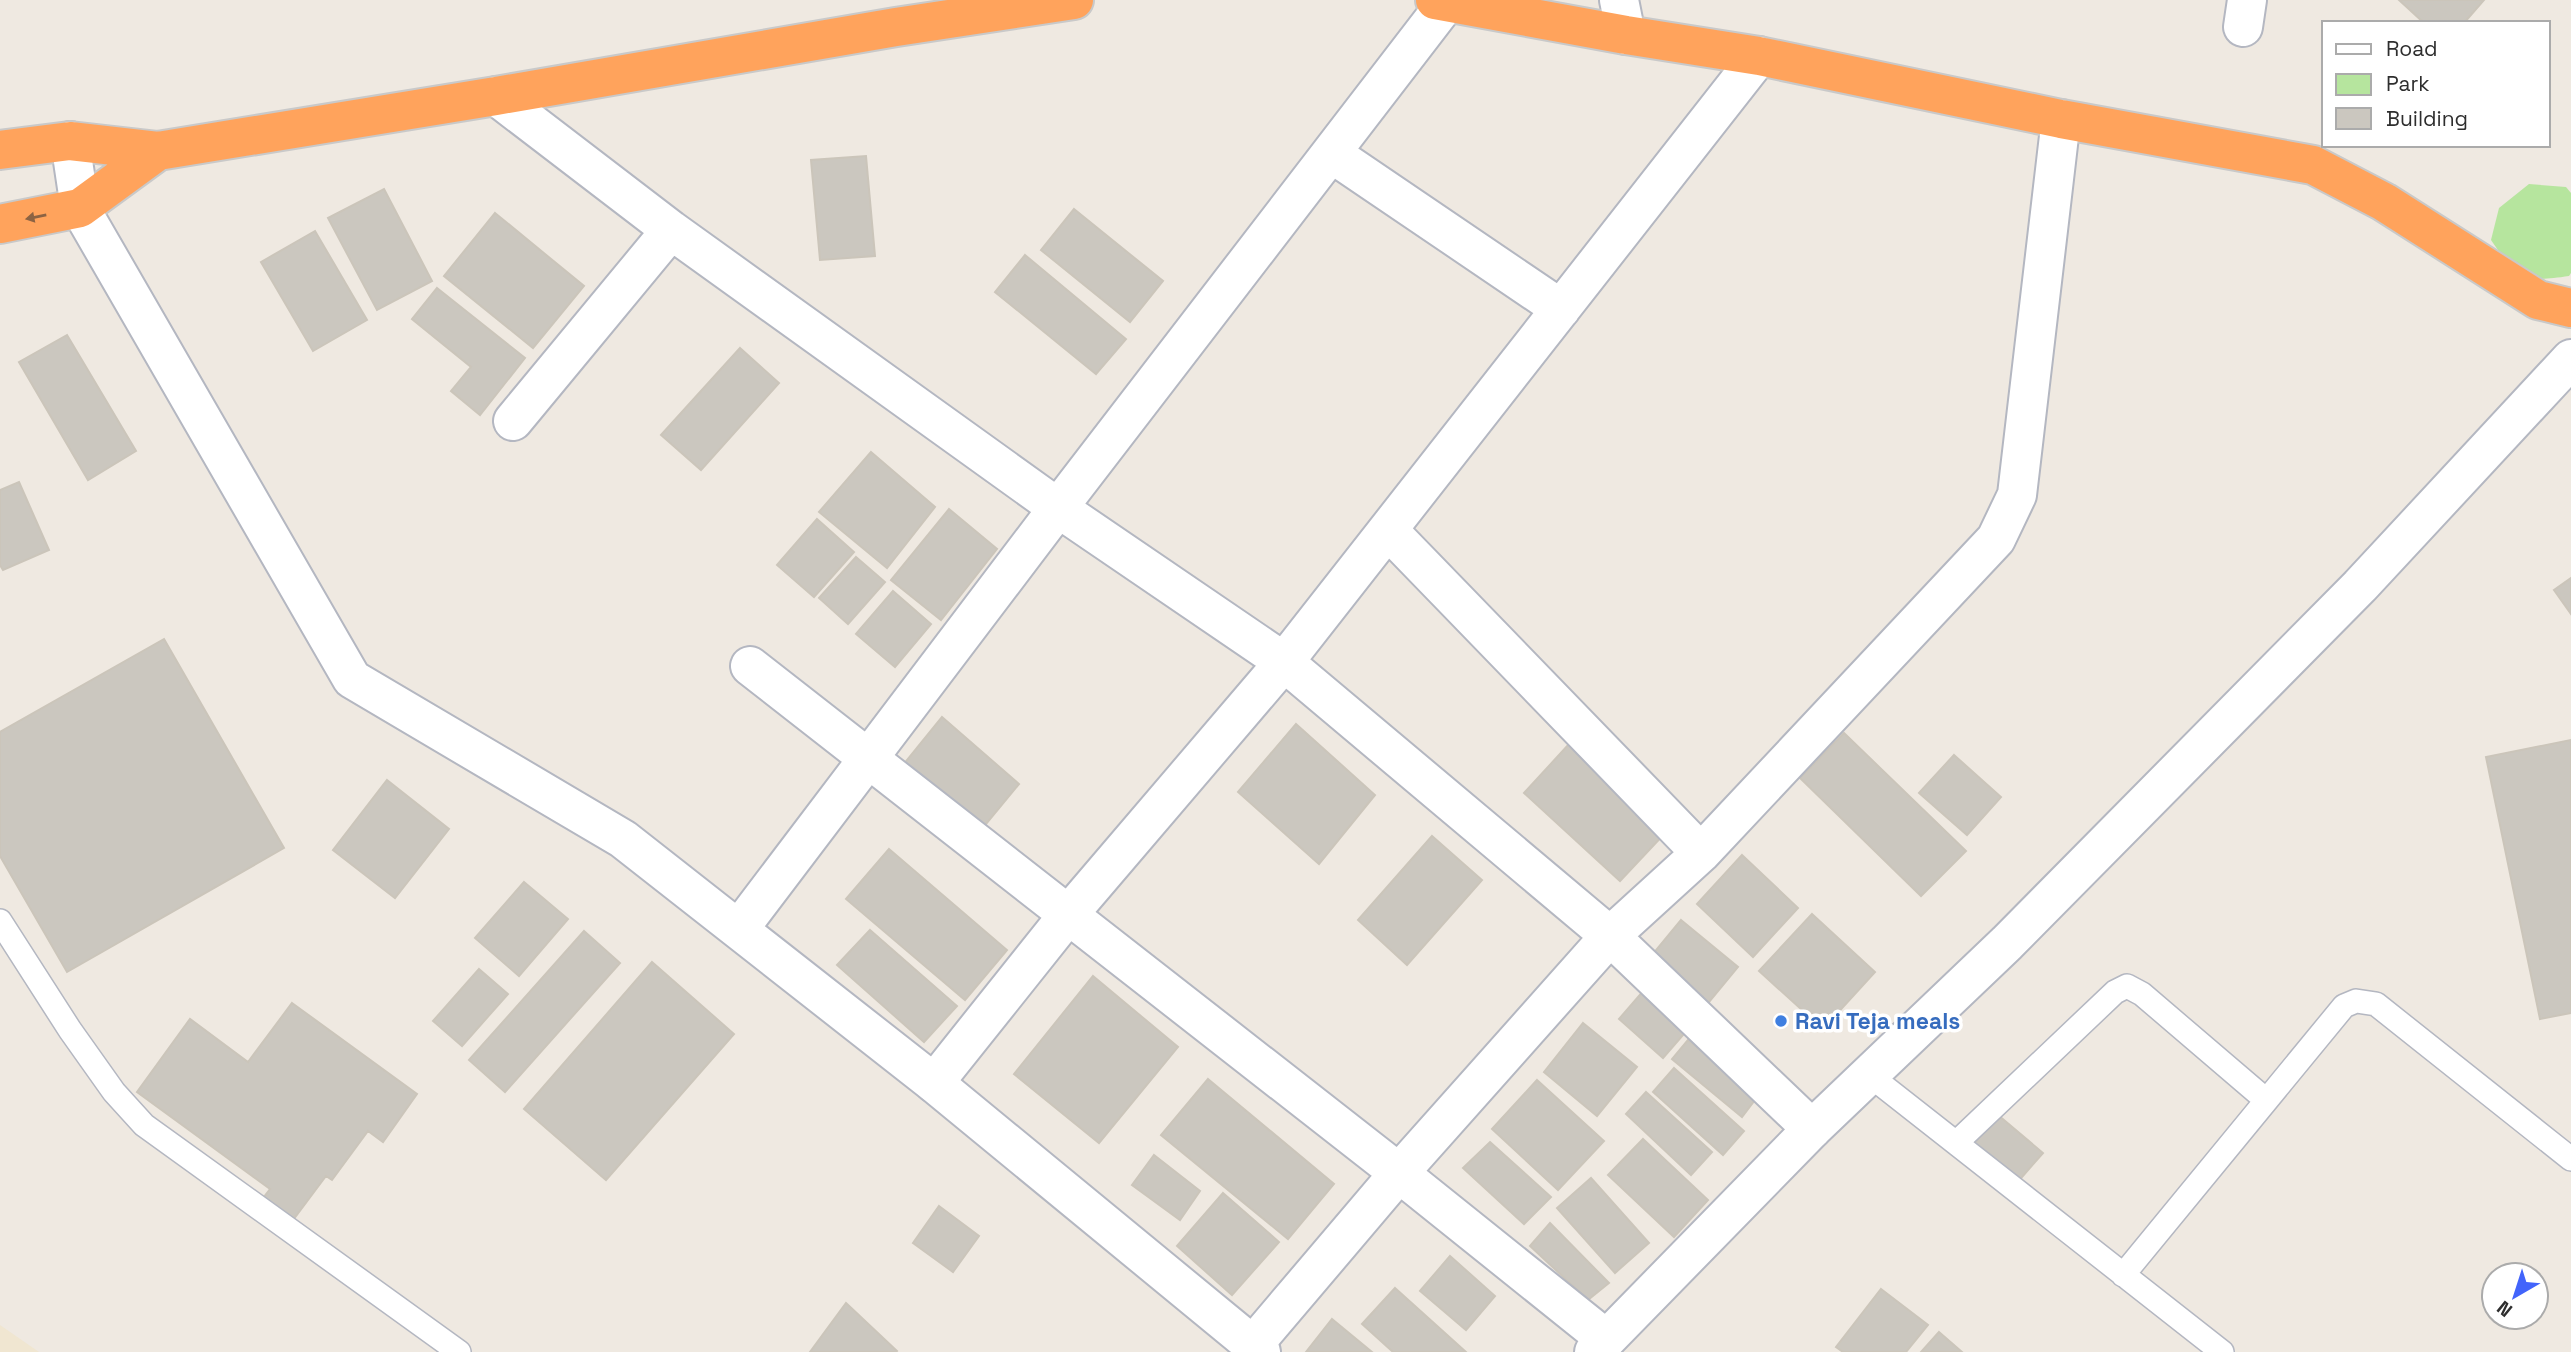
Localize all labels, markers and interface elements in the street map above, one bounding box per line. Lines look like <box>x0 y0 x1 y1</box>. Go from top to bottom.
legend <box>2322 21 2550 147</box>
text: Road <box>2386 35 2438 62</box>
text: Park <box>2386 70 2430 97</box>
text: Building <box>2386 105 2468 132</box>
one-way arrow <box>25 211 47 222</box>
place label: Ravi Teja meals <box>1795 1006 1960 1036</box>
marker: Ravi Teja meals <box>1773 1013 1789 1029</box>
north arrow <box>2480 1261 2550 1331</box>
text: N <box>2492 1295 2517 1323</box>

